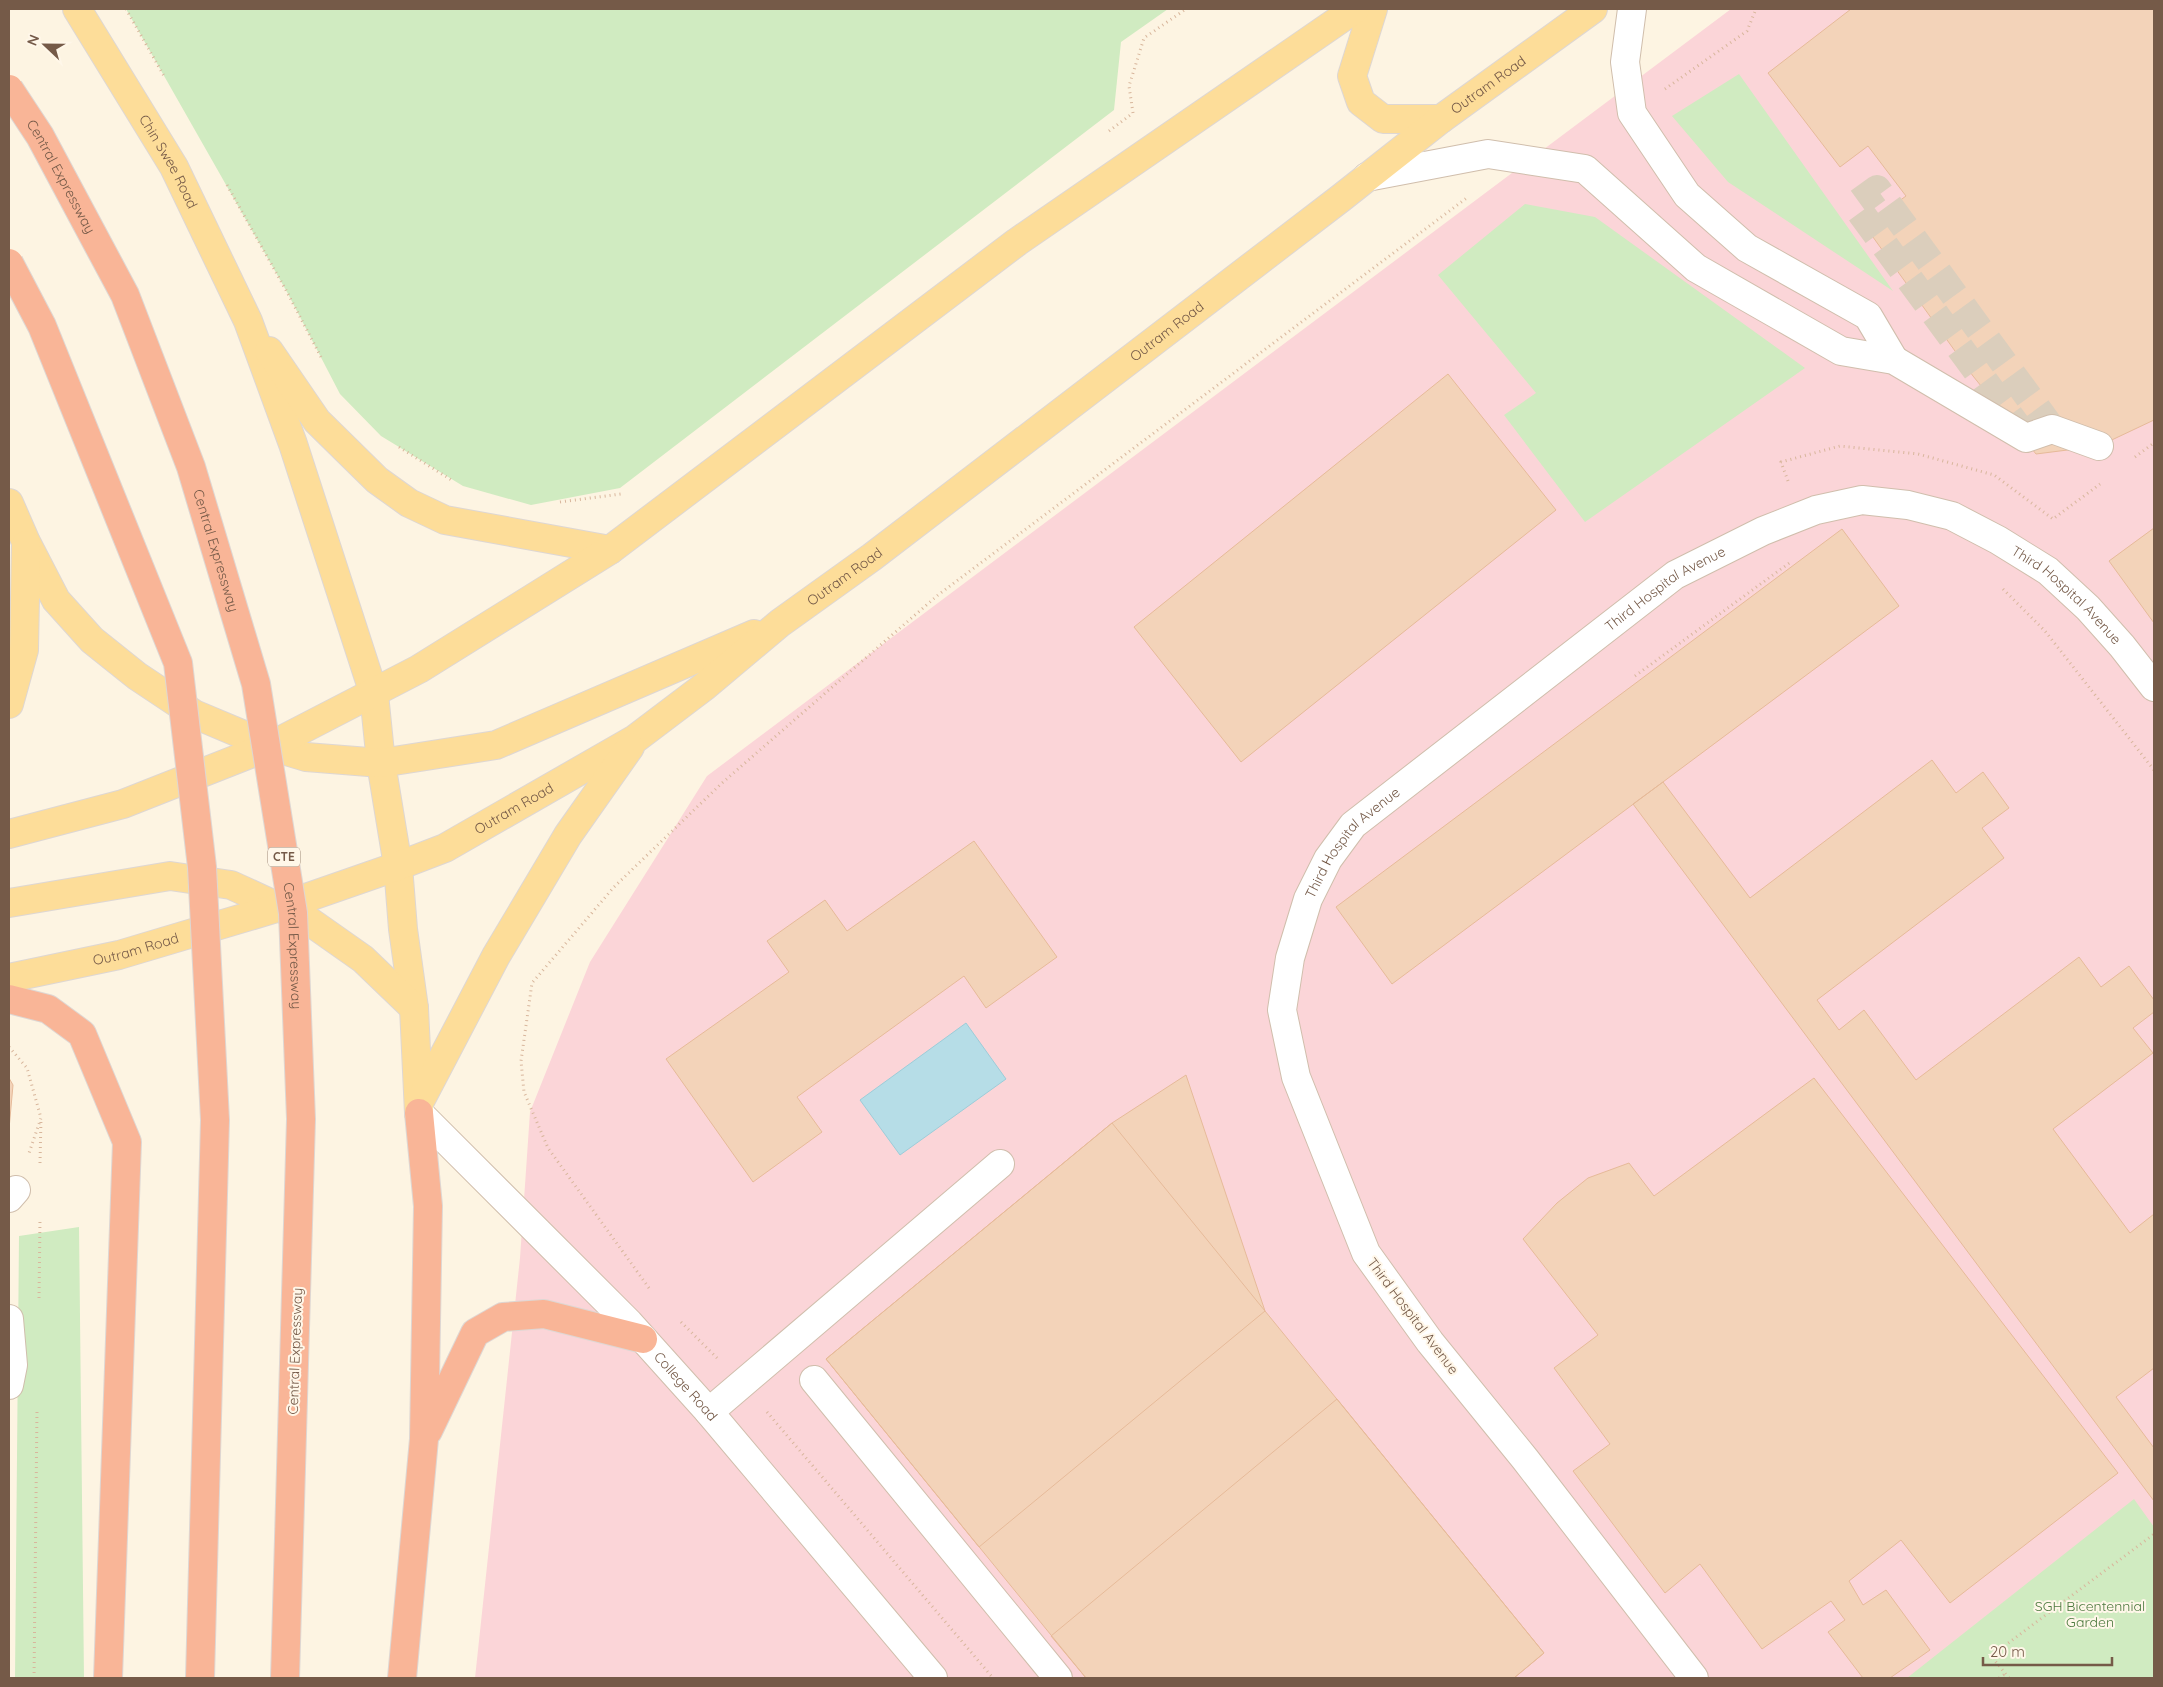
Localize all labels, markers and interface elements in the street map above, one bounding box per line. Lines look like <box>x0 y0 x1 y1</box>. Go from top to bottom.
north arrow <box>20 20 70 70</box>
text: N <box>23 32 43 48</box>
street label: Outram Road <box>1447 52 1529 118</box>
street label: Chin Swee Road <box>135 111 202 211</box>
street label: Central Expressway <box>23 116 99 237</box>
street label: Outram Road <box>1126 297 1207 365</box>
street label: Central Expressway <box>189 487 243 614</box>
street label: Third Hospital Avenue <box>1601 542 1728 635</box>
street label: Third Hospital Avenue <box>2008 542 2125 648</box>
street label: Outram Road <box>803 543 886 610</box>
street label: Outram Road <box>471 779 557 838</box>
street label: Third Hospital Avenue <box>1301 783 1403 901</box>
road number: CTE <box>268 848 300 866</box>
street label: Central Expressway <box>279 881 306 1010</box>
street label: Outram Road <box>91 929 181 969</box>
street label: Third Hospital Avenue <box>1363 1254 1463 1378</box>
street label: Central Expressway <box>284 1287 306 1415</box>
street label: College Road <box>650 1348 722 1424</box>
park label: SGH Bicentennial Garden <box>2035 1597 2145 1631</box>
scale bar <box>1983 1634 2112 1666</box>
text: 20 m <box>1990 1642 2025 1661</box>

